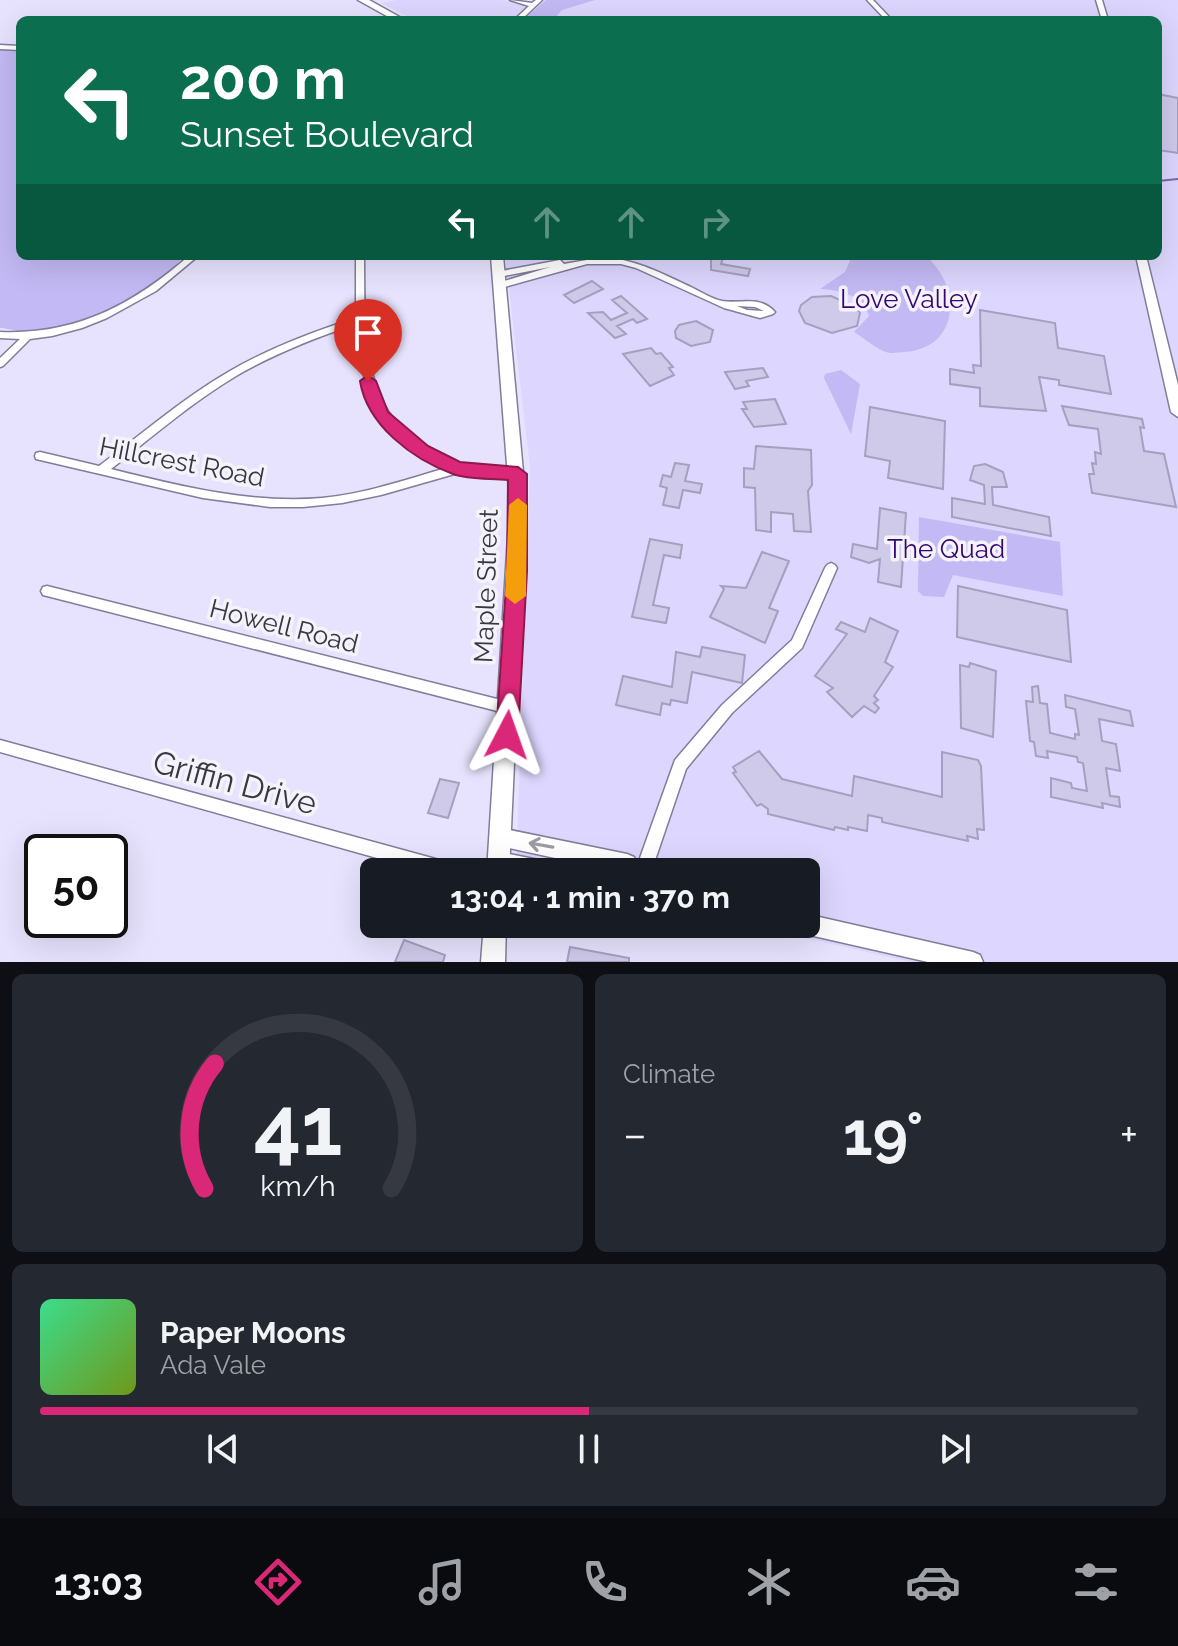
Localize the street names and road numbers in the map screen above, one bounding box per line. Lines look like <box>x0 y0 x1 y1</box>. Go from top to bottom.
street label: Hillcrest Road <box>97 431 267 493</box>
street label: Maple Street <box>468 508 504 663</box>
street label: Howell Road <box>207 593 361 659</box>
street label: Griffin Drive <box>149 742 321 822</box>

